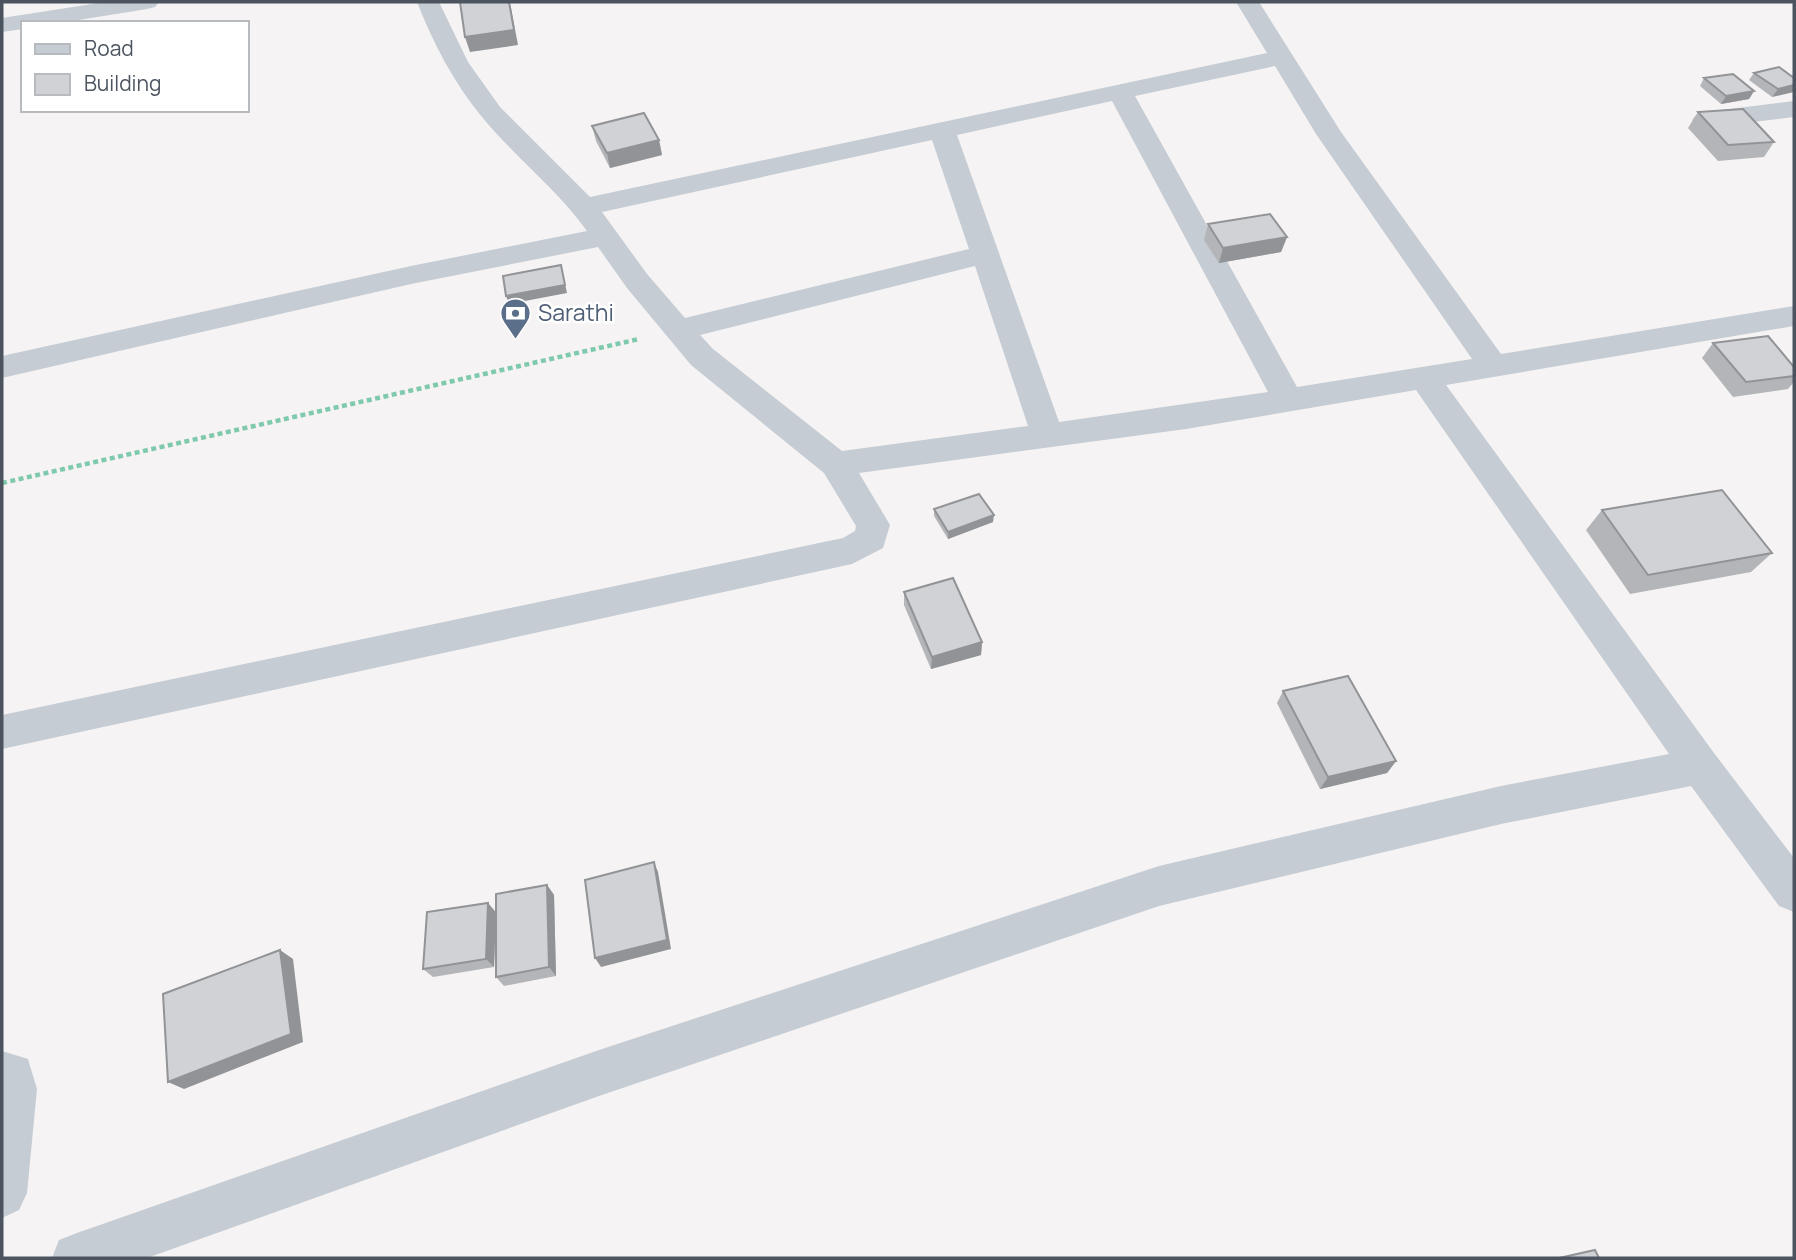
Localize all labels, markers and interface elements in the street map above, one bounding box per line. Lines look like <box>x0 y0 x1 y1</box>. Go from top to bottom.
legend <box>21 21 248 112</box>
text: Road <box>84 34 134 62</box>
text: Building <box>84 69 161 97</box>
bank icon: Sarathi <box>498 296 532 340</box>
place label: Sarathi <box>538 296 614 328</box>

